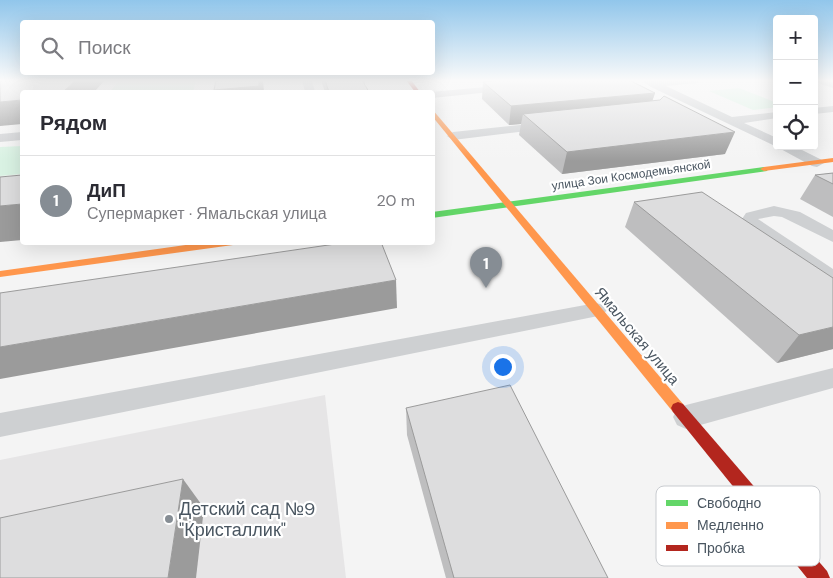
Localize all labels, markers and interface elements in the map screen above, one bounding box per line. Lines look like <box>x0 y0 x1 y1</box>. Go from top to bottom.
map controls <box>773 15 818 150</box>
button: + <box>773 15 818 60</box>
search box <box>20 20 435 75</box>
icon: search <box>38 34 66 62</box>
text: Поиск <box>78 35 131 60</box>
button: − <box>773 60 818 105</box>
button: locate <box>773 105 818 150</box>
text: Рядом <box>40 109 107 137</box>
street label: улица Зои Космодемьянской <box>550 156 712 194</box>
text: ДиП <box>87 178 126 203</box>
text: 1 <box>53 190 59 211</box>
text: 20 m <box>376 190 415 211</box>
text: Супермаркет · Ямальская улица <box>87 203 327 224</box>
pin: 1 <box>470 247 502 288</box>
street label: Ямальская улица <box>590 283 684 390</box>
your location <box>490 354 516 380</box>
legend <box>656 486 820 566</box>
text: Свободно <box>697 494 762 512</box>
place label: Детский сад №9 "Кристаллик" <box>179 497 315 542</box>
marker: Детский сад №9 "Кристаллик" <box>163 513 175 525</box>
text: Медленно <box>697 516 764 534</box>
text: Пробка <box>697 539 745 557</box>

